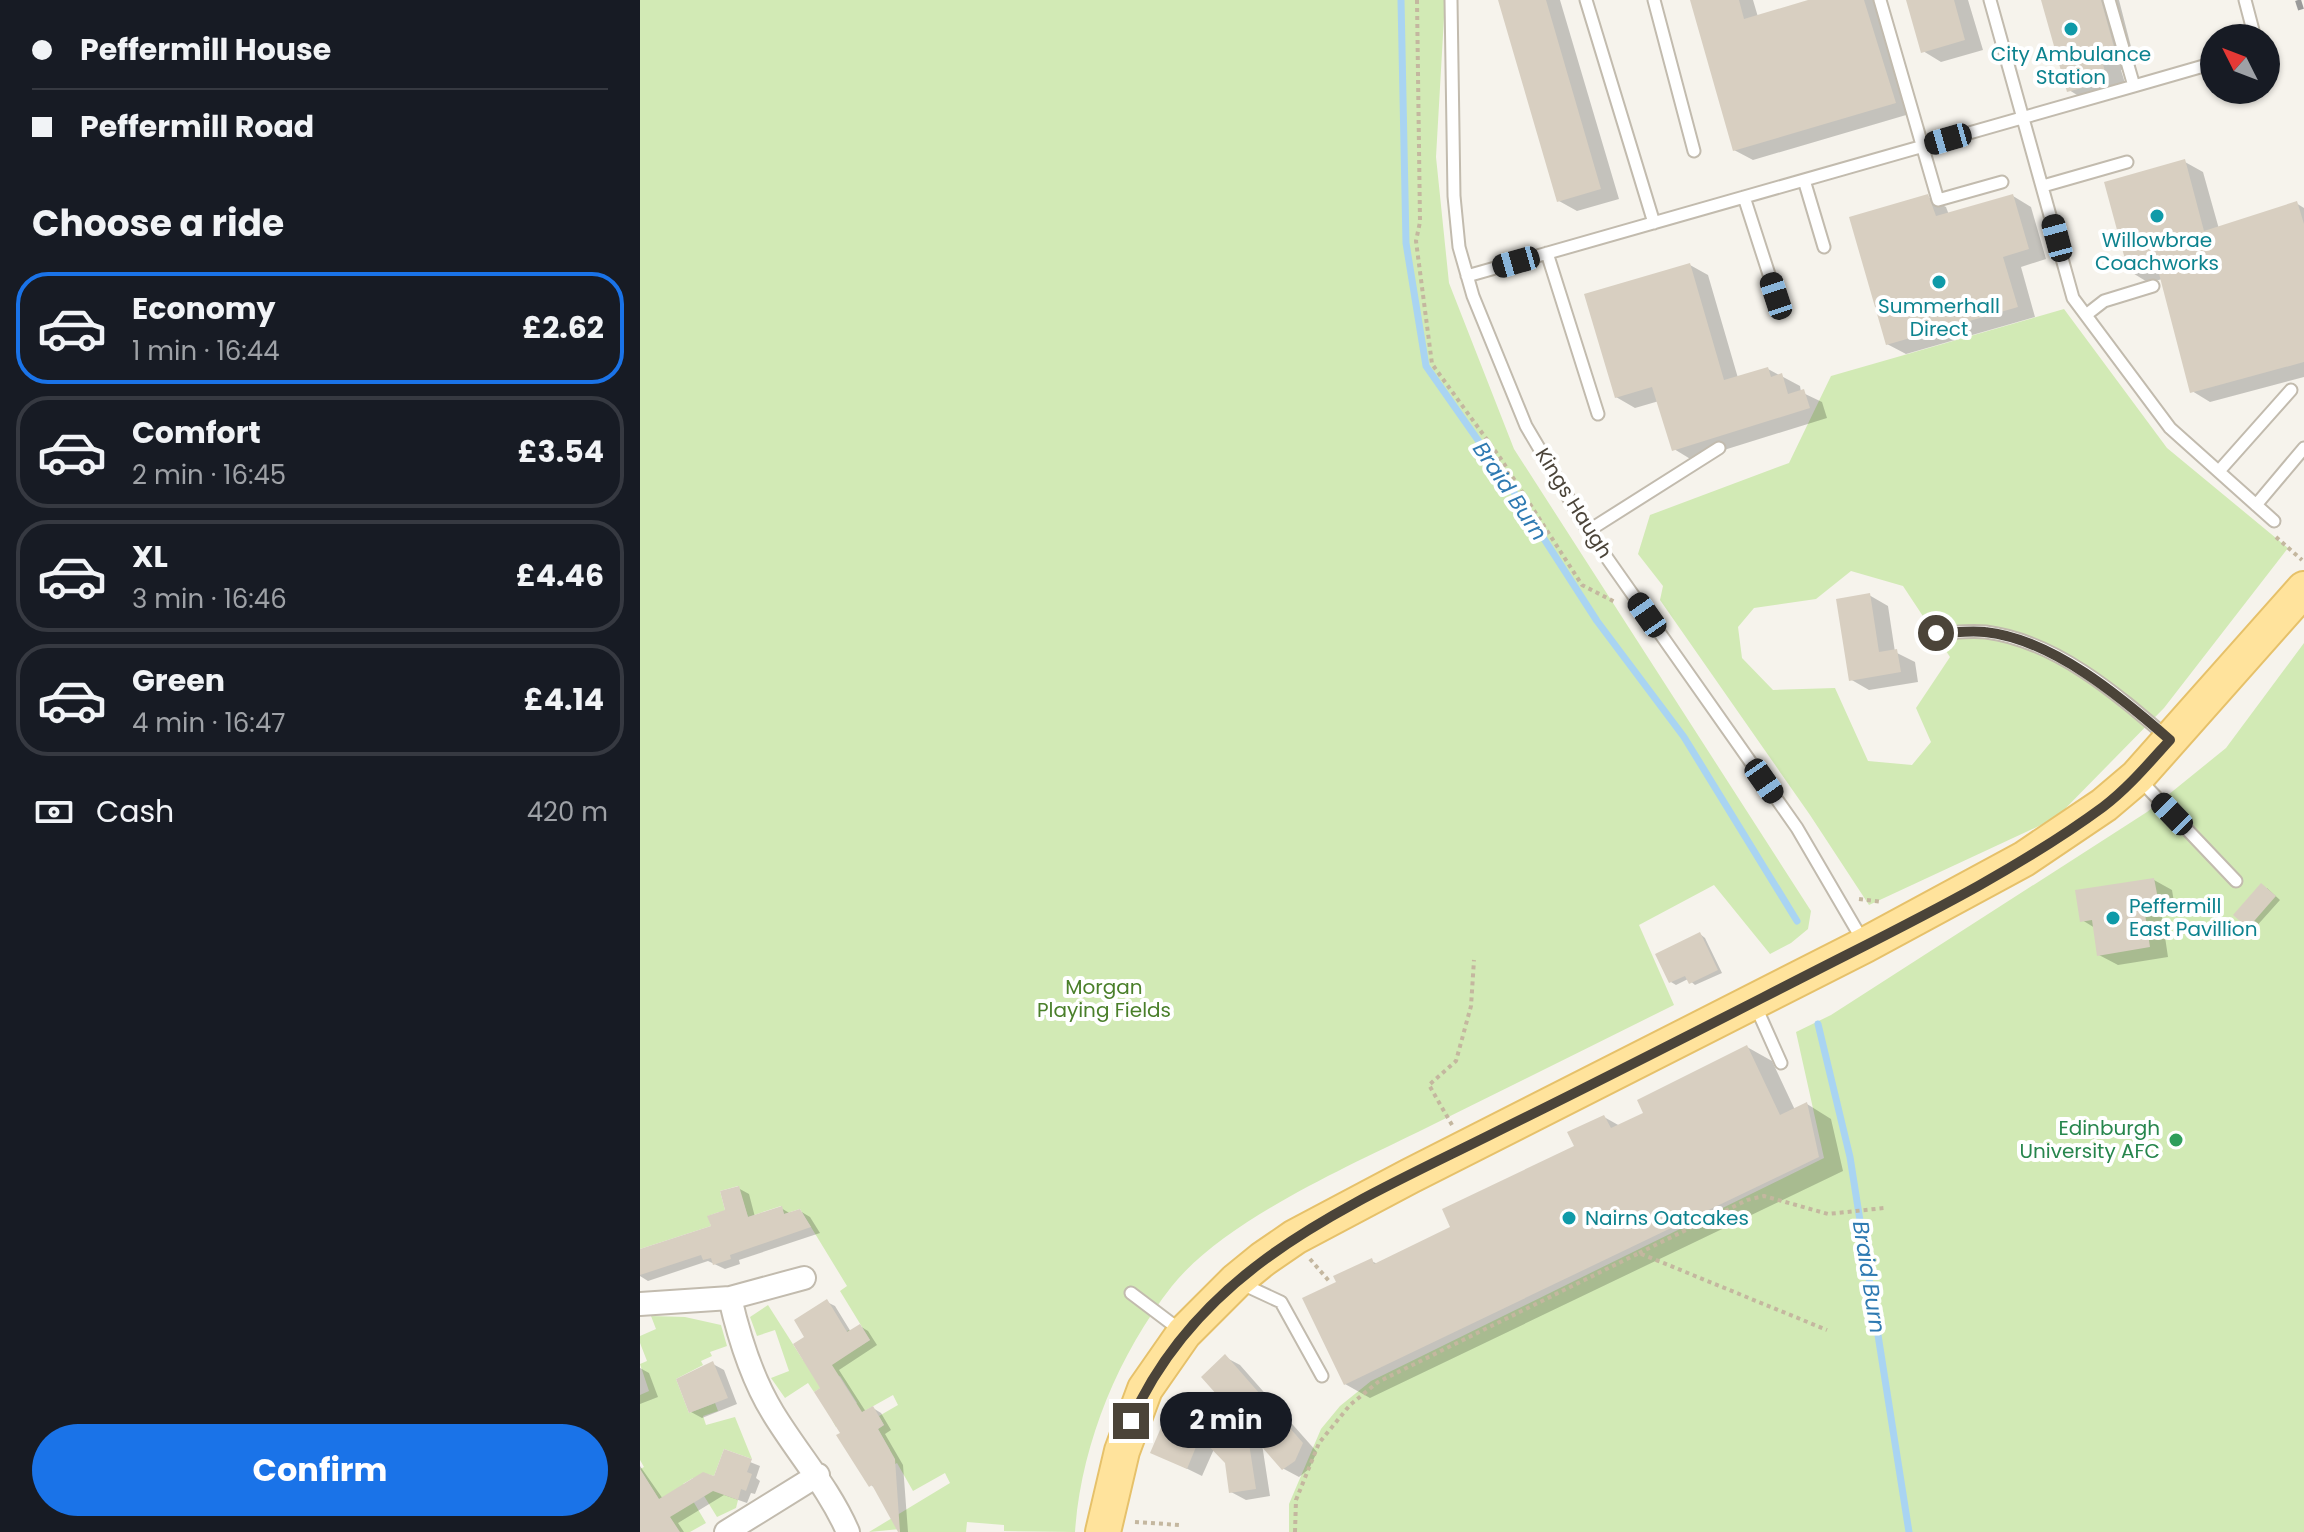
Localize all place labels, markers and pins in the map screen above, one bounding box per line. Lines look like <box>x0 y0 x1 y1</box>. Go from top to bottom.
marker: City Ambulance Station <box>2062 20 2080 38</box>
place label: City Ambulance Station <box>1991 40 2151 91</box>
marker: Willowbrae Coachworks <box>2148 207 2166 225</box>
place label: Willowbrae Coachworks <box>2095 226 2219 277</box>
marker: Summerhall Direct <box>1930 273 1948 291</box>
place label: Summerhall Direct <box>1878 292 2000 343</box>
place label: Peffermill East Pavillion <box>2129 892 2257 943</box>
marker: Peffermill East Pavillion <box>2104 909 2122 927</box>
place label: Edinburgh University AFC <box>2019 1114 2160 1165</box>
marker: Edinburgh University AFC <box>2167 1131 2185 1149</box>
place label: Nairns Oatcakes <box>1585 1204 1749 1232</box>
marker: Nairns Oatcakes <box>1560 1209 1578 1227</box>

